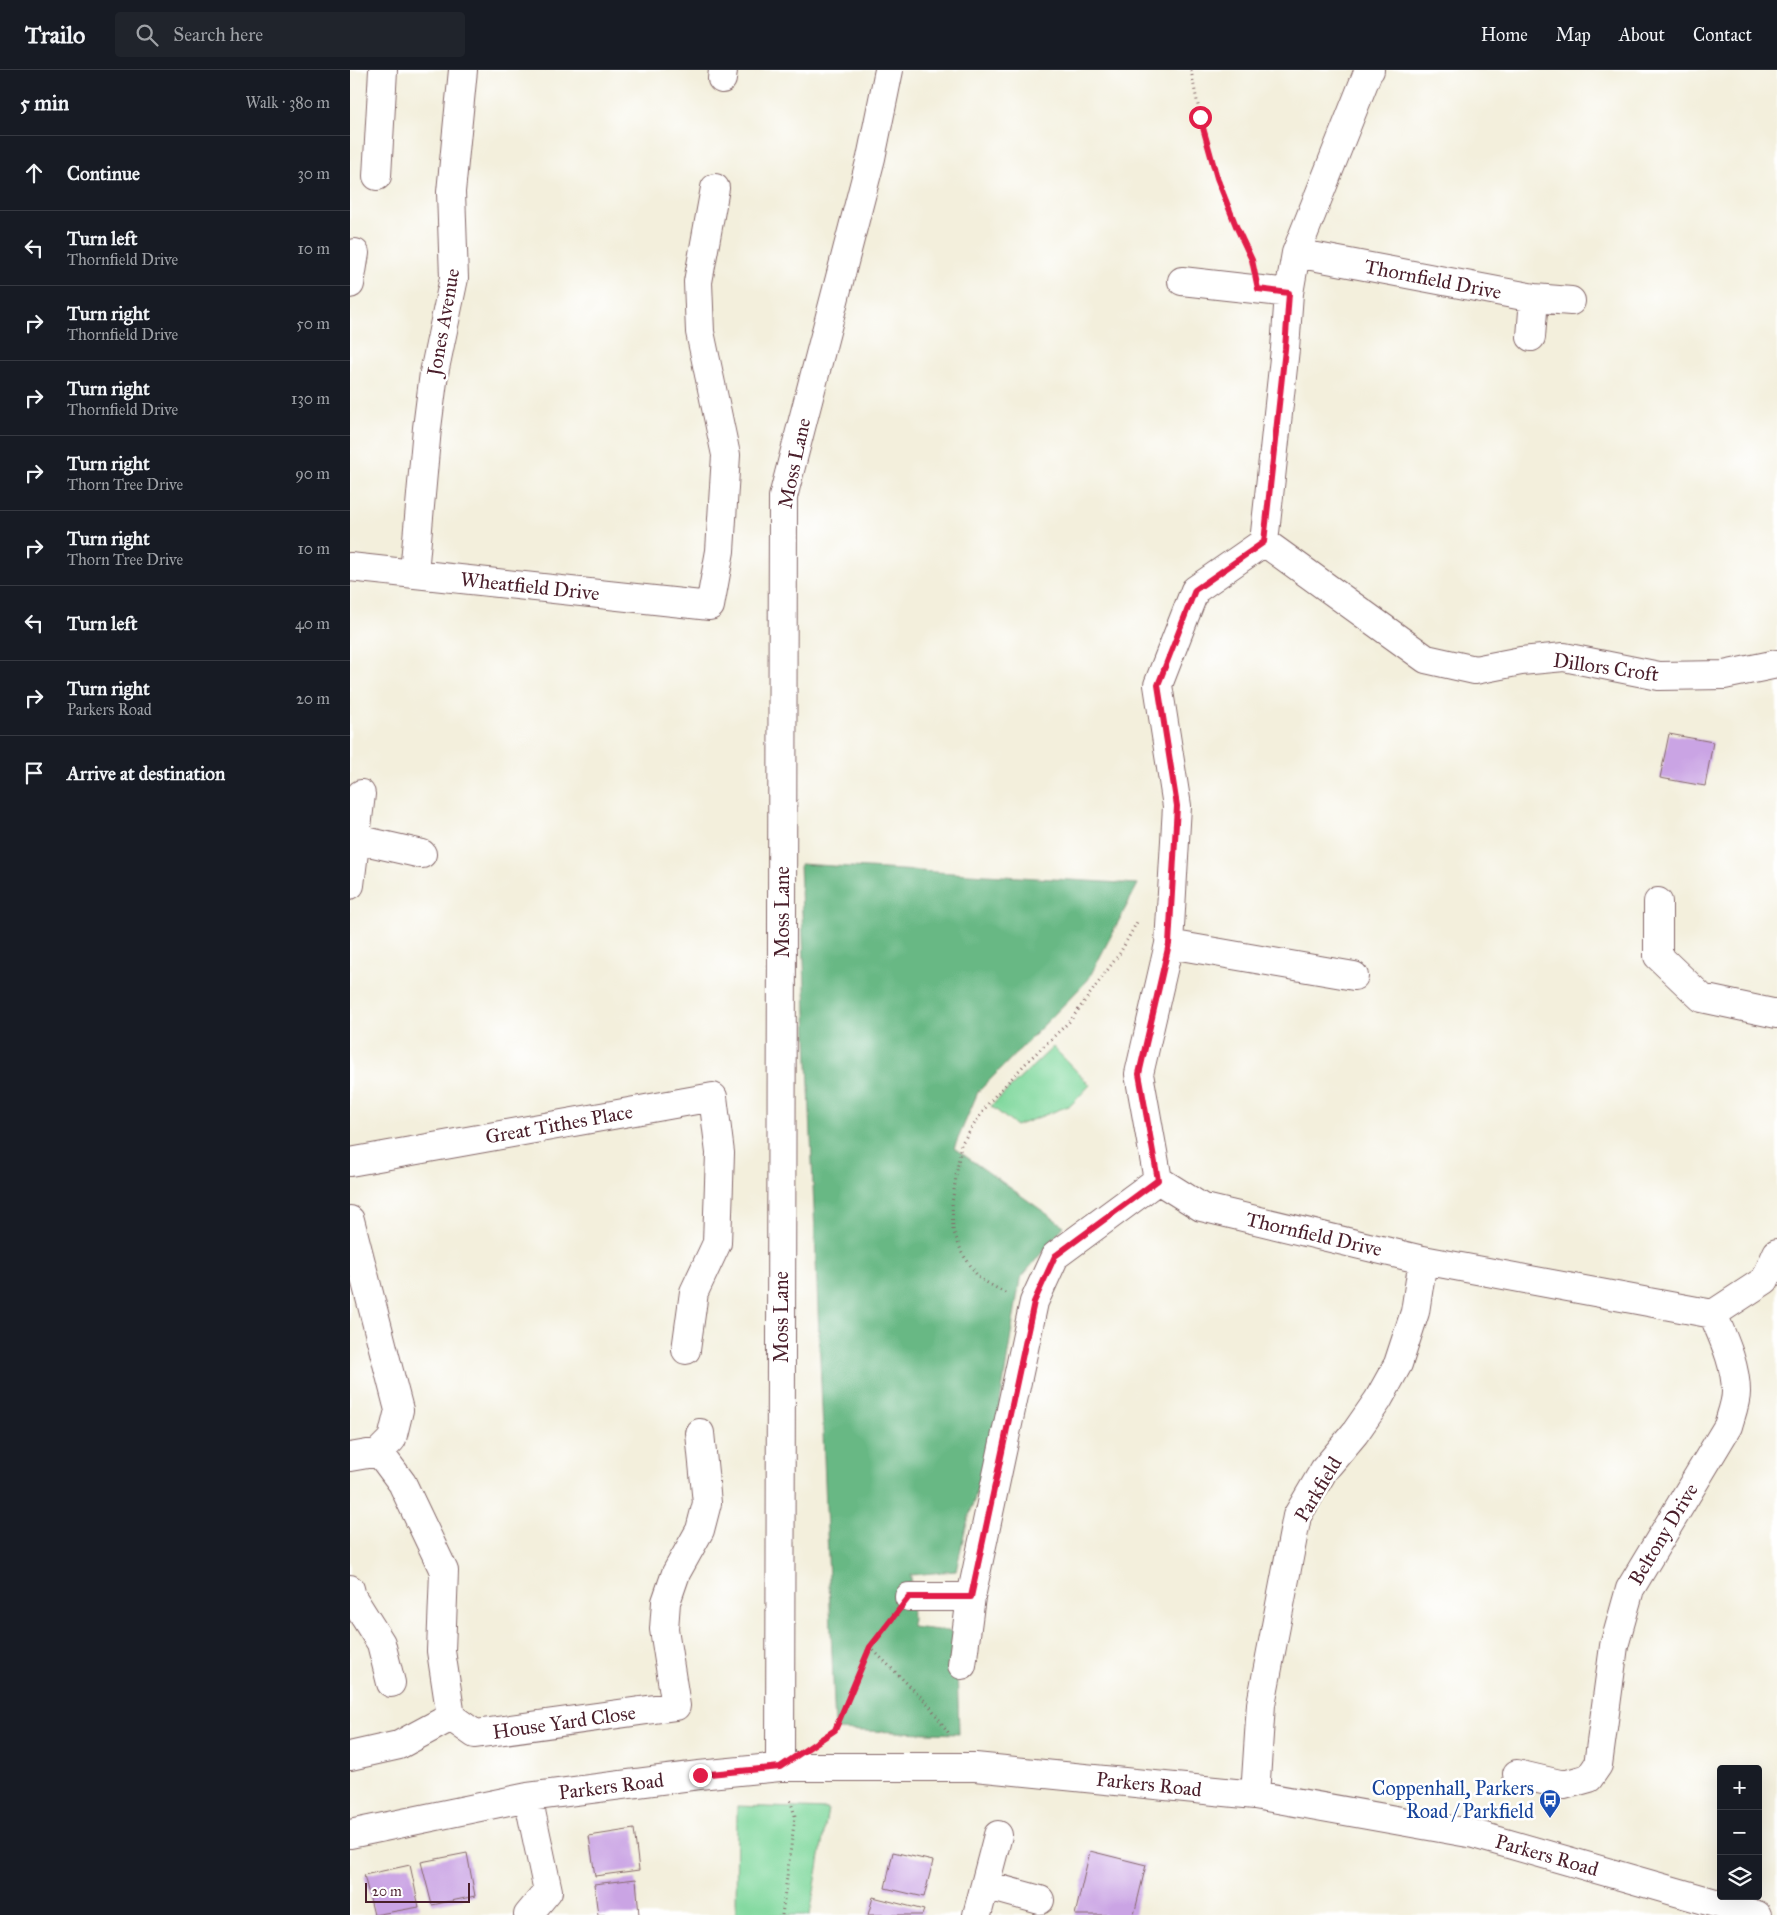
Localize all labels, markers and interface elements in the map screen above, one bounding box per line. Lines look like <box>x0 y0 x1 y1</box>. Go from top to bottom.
search box <box>115 12 465 57</box>
text: Trailo <box>25 20 85 50</box>
icon: search <box>133 21 161 49</box>
text: Search here <box>173 23 263 46</box>
text: Home <box>1481 24 1528 46</box>
text: Map <box>1556 24 1591 46</box>
text: About <box>1619 24 1665 46</box>
text: Contact <box>1693 24 1752 46</box>
text: 5 min <box>20 90 69 116</box>
text: Walk · 380 m <box>246 93 330 112</box>
route start <box>1189 106 1212 129</box>
icon: ahead <box>20 159 48 187</box>
text: Continue <box>67 162 140 185</box>
text: 30 m <box>297 164 330 183</box>
text: Turn left <box>67 227 137 250</box>
icon: left <box>20 234 48 262</box>
text: 10 m <box>298 239 330 258</box>
text: Thornfield Drive <box>67 250 178 269</box>
street label: Thornfield Drive <box>1362 254 1504 304</box>
street label: Jones Avenue <box>421 266 465 380</box>
text: Turn right <box>67 302 150 325</box>
icon: right <box>20 309 48 337</box>
text: 50 m <box>296 314 330 333</box>
text: Thornfield Drive <box>67 325 178 344</box>
text: Turn right <box>67 377 150 400</box>
icon: right <box>20 384 48 412</box>
text: 130 m <box>291 389 330 408</box>
text: Thornfield Drive <box>67 400 178 419</box>
street label: Moss Lane <box>773 416 815 510</box>
text: Turn right <box>67 452 150 475</box>
icon: right <box>20 459 48 487</box>
text: 90 m <box>295 464 330 483</box>
text: Thorn Tree Drive <box>67 475 183 494</box>
text: Turn right <box>67 527 150 550</box>
icon: right <box>20 534 48 562</box>
text: 10 m <box>298 539 330 558</box>
text: Thorn Tree Drive <box>67 550 183 569</box>
street label: Wheatfield Drive <box>459 567 601 605</box>
icon: left <box>20 609 48 637</box>
text: Turn left <box>67 612 137 635</box>
text: 40 m <box>295 614 330 633</box>
street label: Dillors Croft <box>1552 648 1660 686</box>
text: Turn right <box>67 677 150 700</box>
icon: right <box>20 684 48 712</box>
text: 20 m <box>296 689 330 708</box>
text: Parkers Road <box>67 700 152 719</box>
icon: arrive <box>20 759 48 787</box>
text: Arrive at destination <box>67 762 225 785</box>
street label: Moss Lane <box>770 866 794 958</box>
street label: Great Tithes Place <box>483 1099 635 1149</box>
street label: Thornfield Drive <box>1244 1207 1384 1261</box>
street label: Moss Lane <box>769 1271 793 1363</box>
street label: Parkfield <box>1289 1452 1347 1526</box>
street label: Beltony Drive <box>1623 1479 1703 1589</box>
street label: House Yard Close <box>491 1700 637 1744</box>
route end <box>689 1764 712 1787</box>
map controls <box>1717 1765 1762 1900</box>
button: + <box>1717 1765 1762 1810</box>
street label: Parkers Road <box>1095 1767 1203 1801</box>
street label: Parkers Road <box>557 1768 665 1804</box>
place label: Coppenhall, Parkers Road / Parkfield <box>1372 1776 1534 1823</box>
bus stop icon: Coppenhall, Parkers Road / Parkfield <box>1538 1788 1562 1819</box>
button: − <box>1717 1810 1762 1855</box>
street label: Parkers Road <box>1493 1829 1601 1881</box>
button: layers <box>1717 1855 1762 1900</box>
scale bar <box>365 1880 470 1903</box>
text: 20 m <box>372 1883 402 1900</box>

